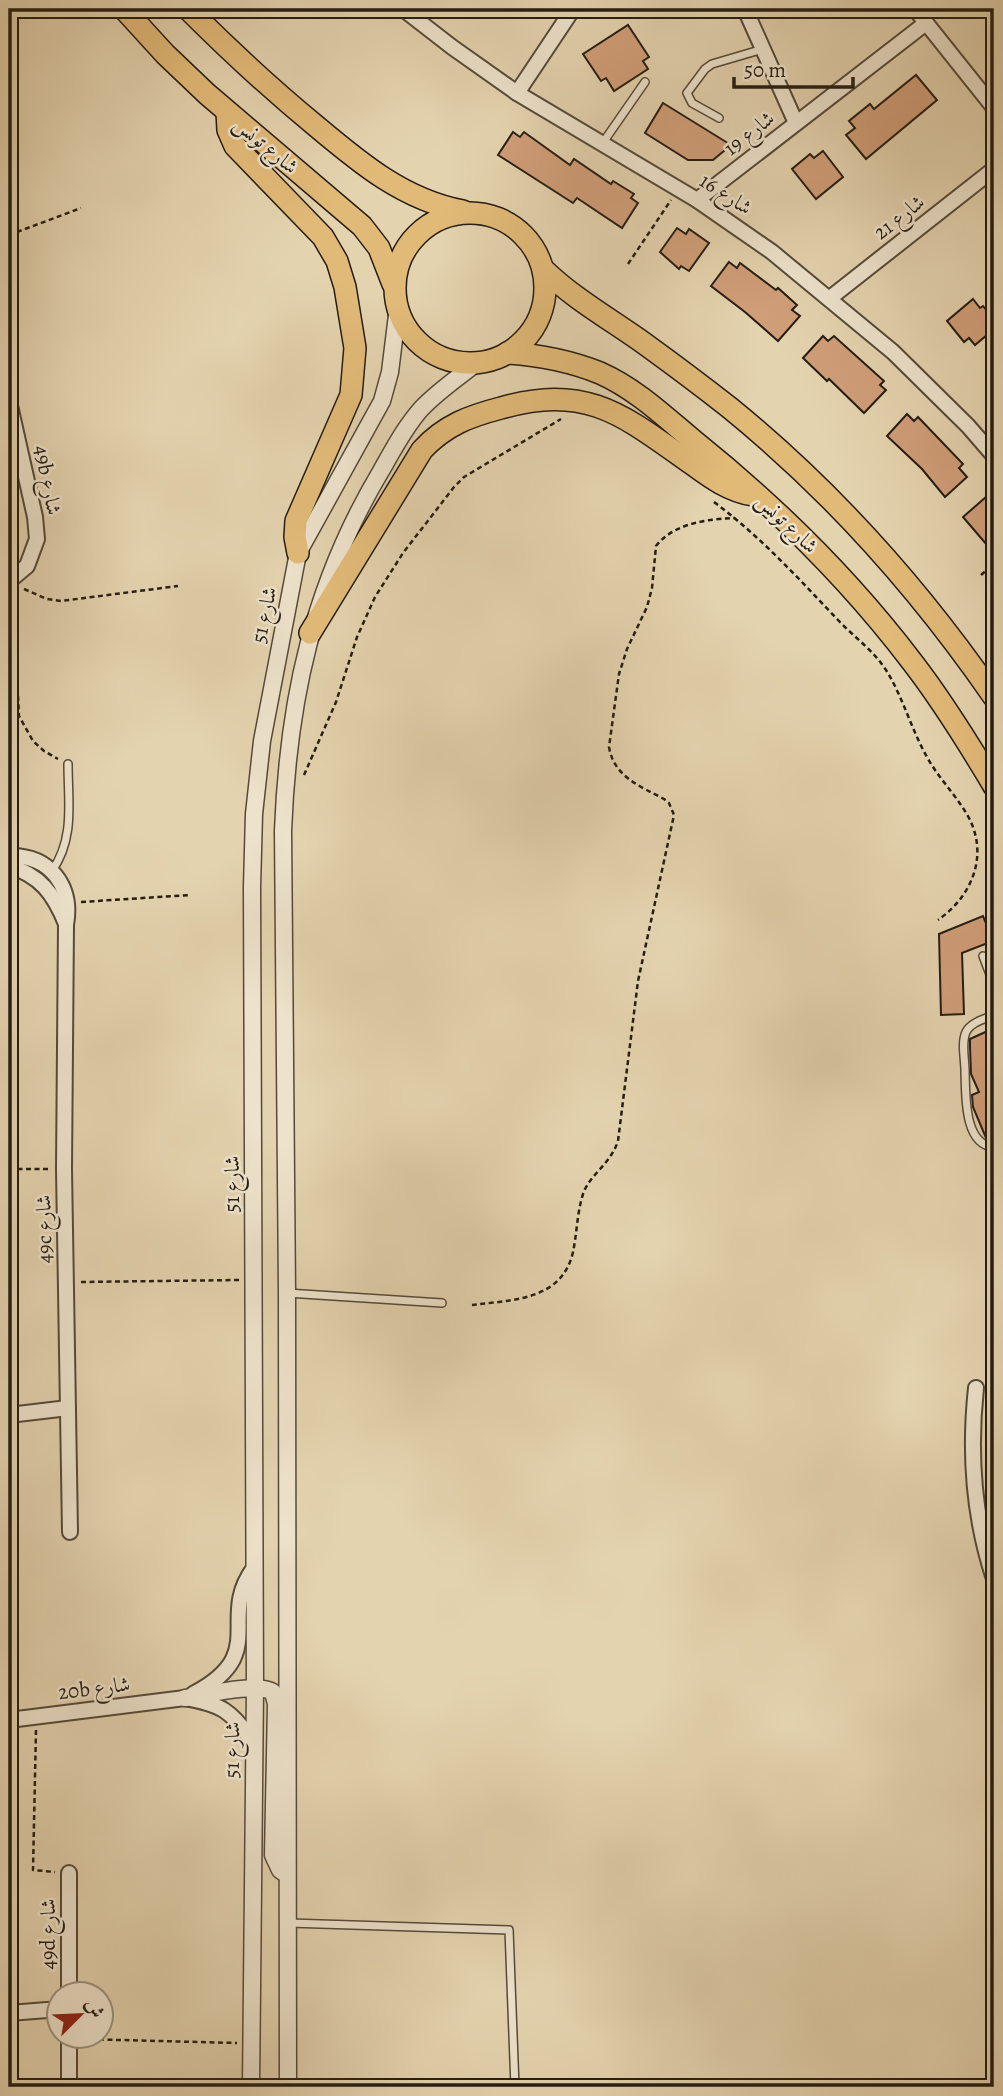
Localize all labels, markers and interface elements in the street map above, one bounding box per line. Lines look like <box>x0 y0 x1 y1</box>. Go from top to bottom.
scale bar <box>734 46 852 90</box>
text: 50 m <box>744 56 786 84</box>
street label: شارع 19 <box>718 104 783 165</box>
street label: شارع تونس <box>225 110 304 183</box>
street label: شارع 16 <box>692 167 758 225</box>
street label: شارع 21 <box>868 188 933 249</box>
street label: 49b شارع <box>24 443 68 518</box>
street label: شارع تونس <box>747 486 824 563</box>
street label: شارع 51 <box>244 584 288 647</box>
street label: شارع 51 <box>218 1156 250 1212</box>
street label: 49c شارع <box>29 1194 63 1264</box>
street label: 20b شارع <box>56 1670 132 1710</box>
street label: شارع 51 <box>218 1721 250 1779</box>
street label: 49d شارع <box>34 1899 66 1969</box>
north arrow <box>46 1980 116 2050</box>
text: ش <box>79 1995 110 2022</box>

